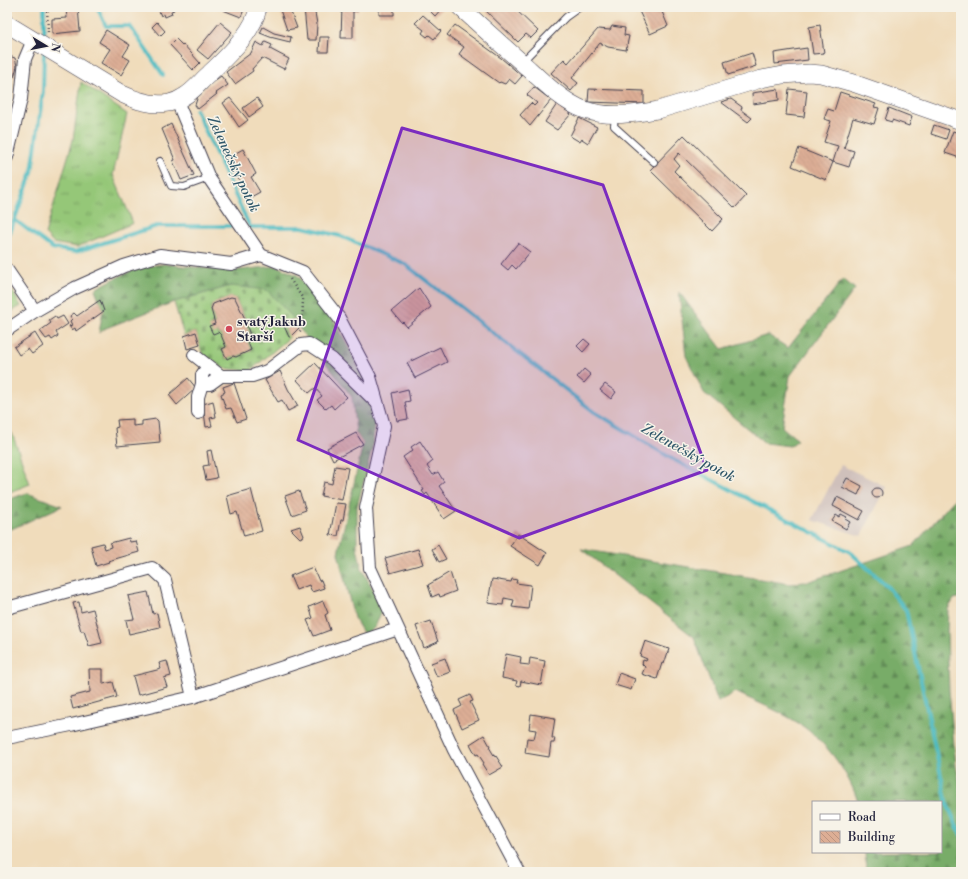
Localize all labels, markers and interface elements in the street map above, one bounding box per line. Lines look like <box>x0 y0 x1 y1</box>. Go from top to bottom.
north arrow <box>26 26 66 66</box>
text: N <box>47 42 63 53</box>
water label: Zelenečský potok <box>203 113 263 215</box>
place label: svatý Jakub Starší <box>237 314 306 345</box>
marker: svatý Jakub Starší <box>224 324 234 334</box>
water label: Zelenečský potok <box>638 420 738 486</box>
legend <box>812 801 942 853</box>
text: Road <box>848 810 876 825</box>
text: Building <box>847 830 896 845</box>

